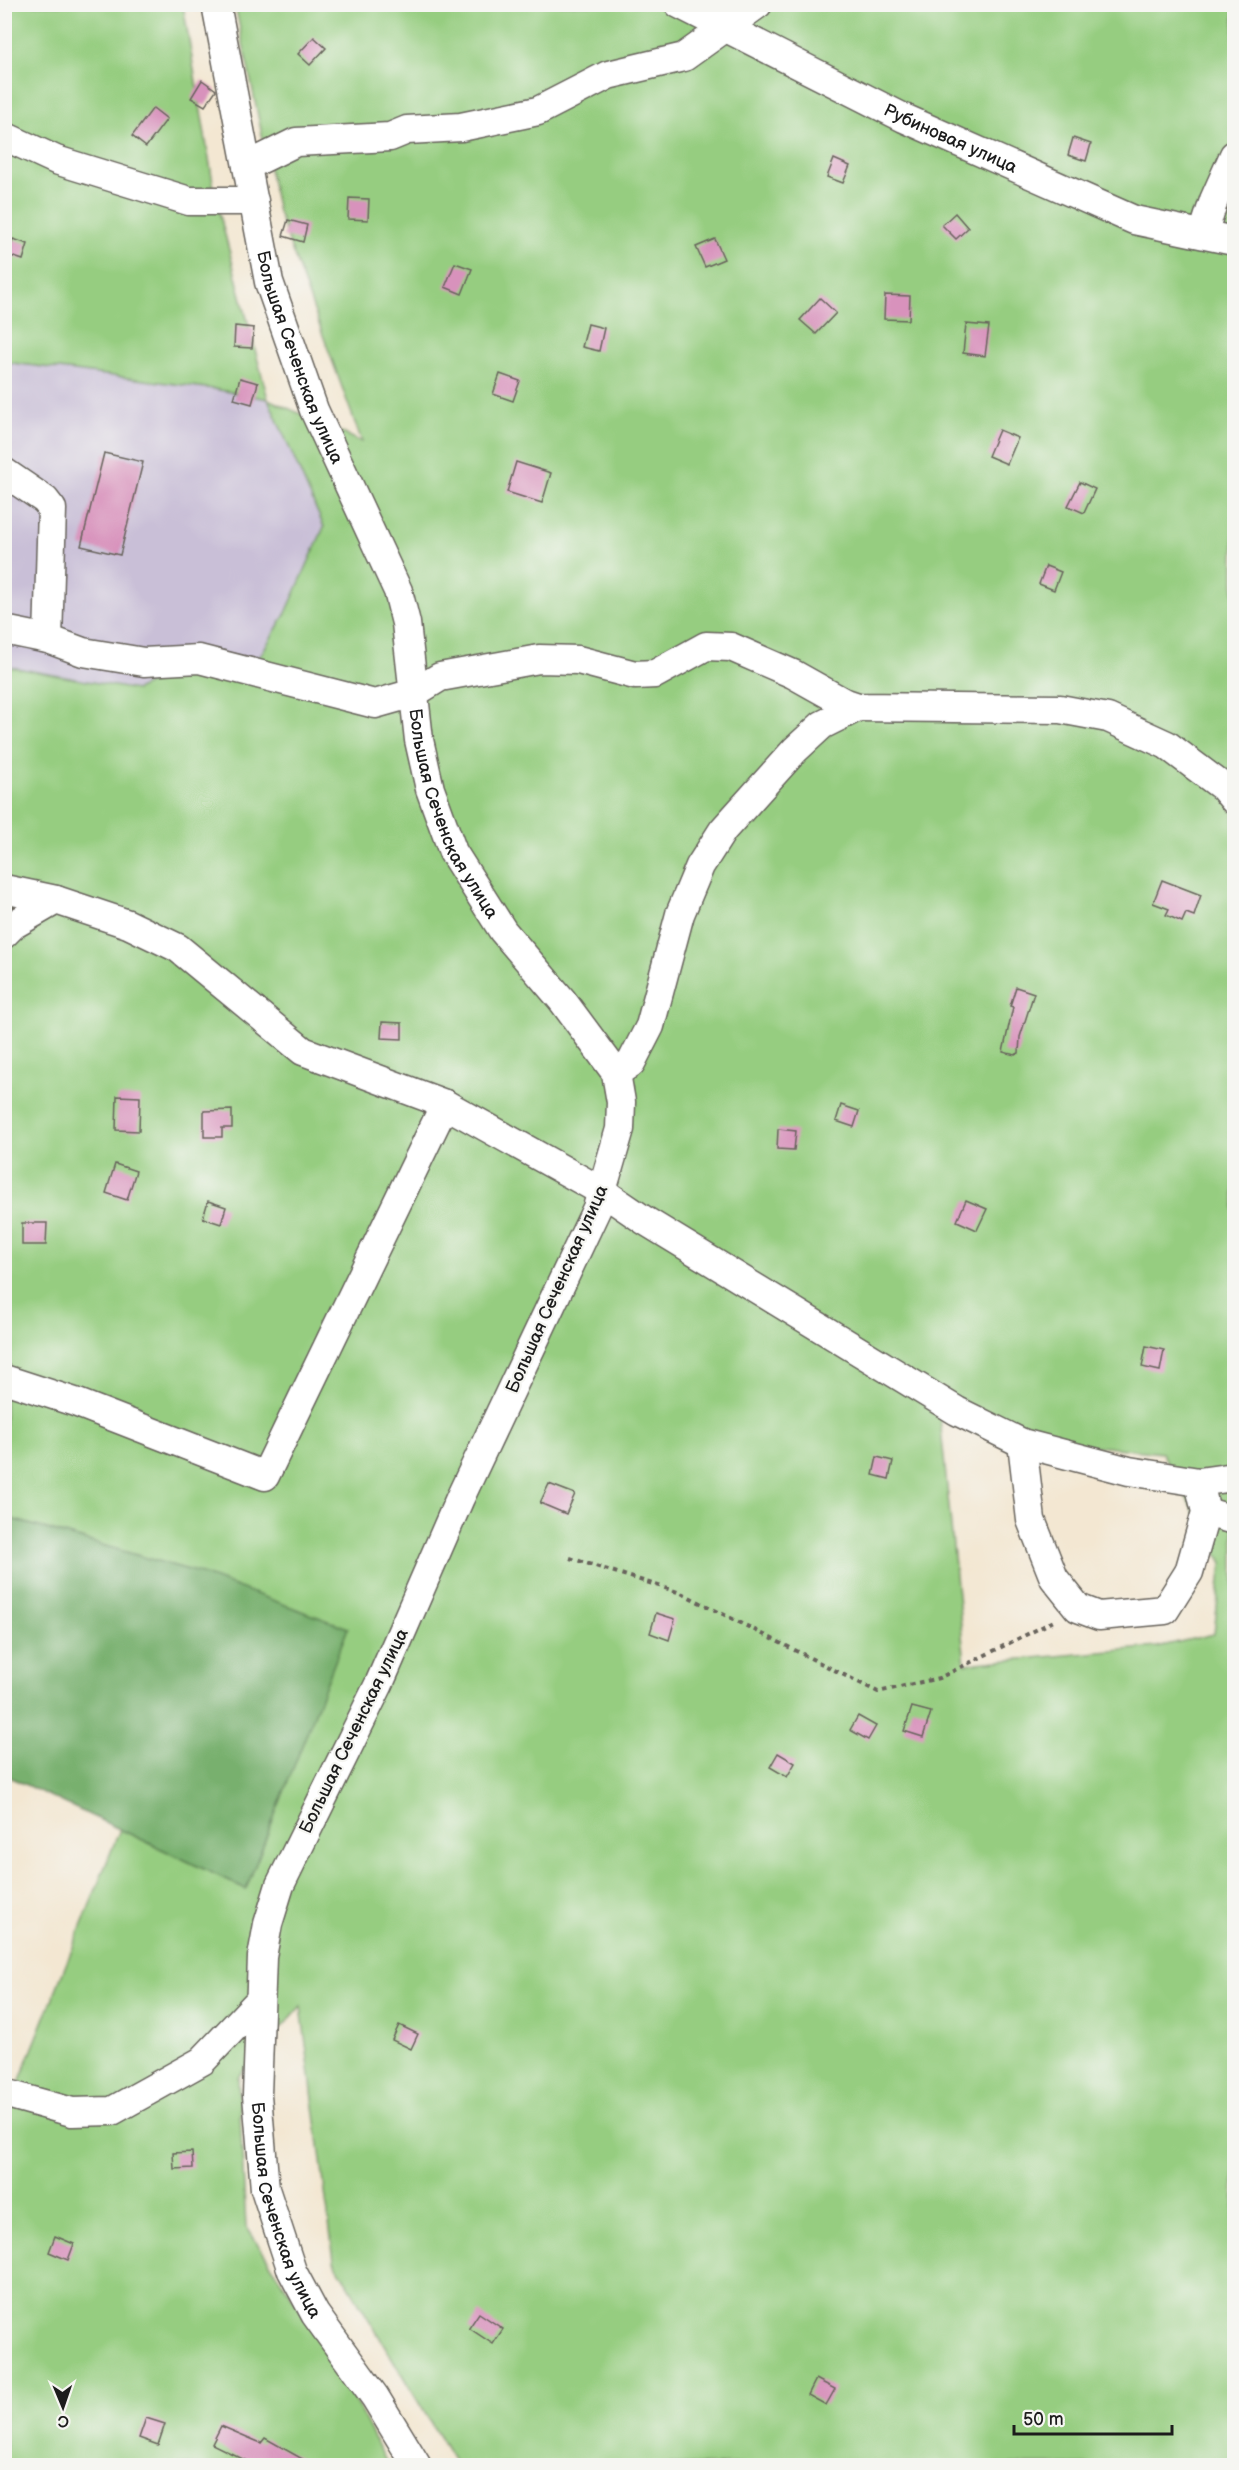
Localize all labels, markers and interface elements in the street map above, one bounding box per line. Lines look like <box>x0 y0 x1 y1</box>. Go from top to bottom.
street label: Рубиновая улица <box>880 99 1021 178</box>
street label: Большая Сеченская улица <box>253 249 348 467</box>
street label: Большая Сеченская улица <box>405 707 503 923</box>
street label: Большая Сеченская улица <box>502 1181 613 1396</box>
street label: Большая Сеченская улица <box>295 1625 413 1837</box>
street label: Большая Сеченская улица <box>247 2101 326 2322</box>
north arrow <box>33 2377 93 2437</box>
scale bar <box>1014 2398 1172 2436</box>
text: 50 m <box>1023 2409 1064 2430</box>
text: С <box>58 2411 69 2430</box>

